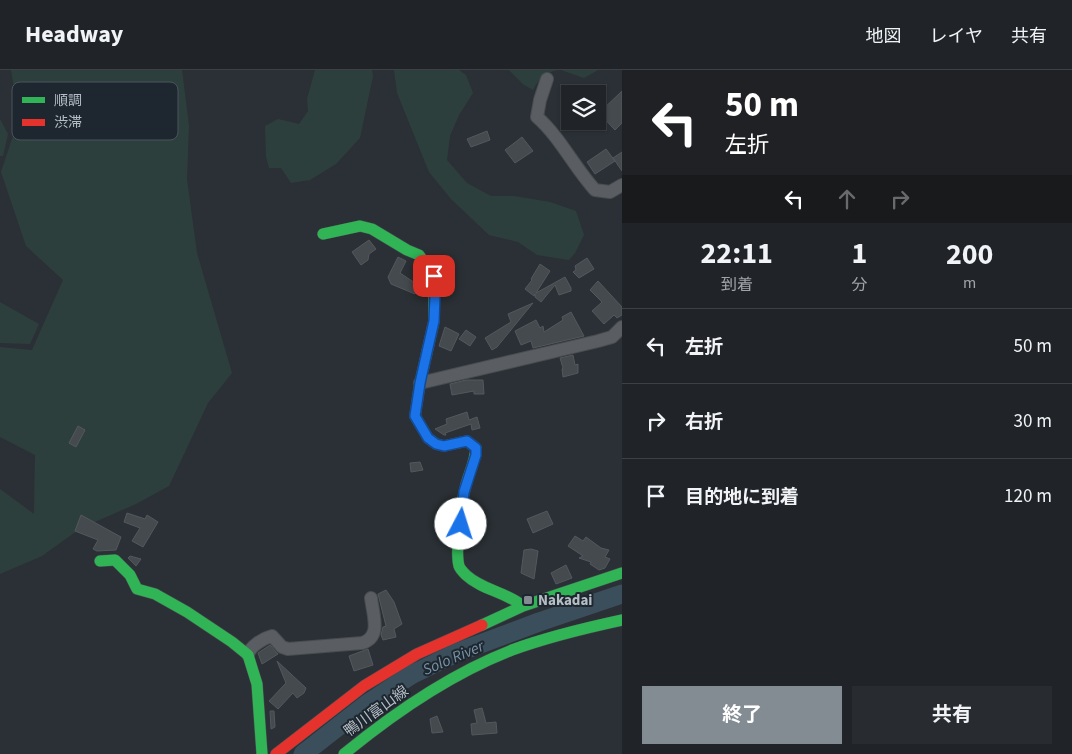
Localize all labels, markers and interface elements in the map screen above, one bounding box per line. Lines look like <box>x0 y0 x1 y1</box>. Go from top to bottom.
text: Headway <box>25 17 123 52</box>
text: 地図 <box>866 24 902 49</box>
text: レイヤ <box>930 24 983 49</box>
text: 共有 <box>1011 24 1047 49</box>
text: 50 m <box>725 80 799 130</box>
legend <box>12 82 178 140</box>
map controls <box>561 85 606 130</box>
button: layers <box>561 85 606 130</box>
icon: left <box>642 90 707 155</box>
text: 順調 <box>54 91 82 111</box>
text: 渋滞 <box>54 113 82 133</box>
text: 左折 <box>725 129 769 161</box>
icon: left <box>780 185 808 213</box>
icon: ahead <box>833 185 861 213</box>
icon: right <box>886 185 914 213</box>
text: 22:11 <box>701 232 773 275</box>
text: 1 <box>851 232 867 275</box>
text: 200 <box>946 233 993 276</box>
pin <box>413 255 455 297</box>
icon: arrive <box>420 262 448 290</box>
text: m <box>963 272 976 294</box>
text: 到着 <box>721 274 753 296</box>
text: 分 <box>851 274 867 296</box>
icon: left <box>642 332 670 360</box>
text: 50 m <box>1014 333 1052 360</box>
text: 左折 <box>685 334 723 361</box>
icon: right <box>642 407 670 435</box>
text: 30 m <box>1014 408 1052 435</box>
text: 右折 <box>685 409 723 436</box>
icon: arrive <box>642 482 670 510</box>
text: 120 m <box>1004 483 1052 510</box>
text: 目的地に到着 <box>685 484 799 511</box>
position arrow <box>434 497 486 549</box>
place label: Nakadai <box>538 590 593 611</box>
marker: Nakadai <box>522 594 534 606</box>
water label: Solo River <box>419 635 489 681</box>
street label: 鴨川富山線 <box>340 681 413 742</box>
button: 終了 <box>642 686 842 744</box>
button: 共有 <box>852 686 1052 744</box>

